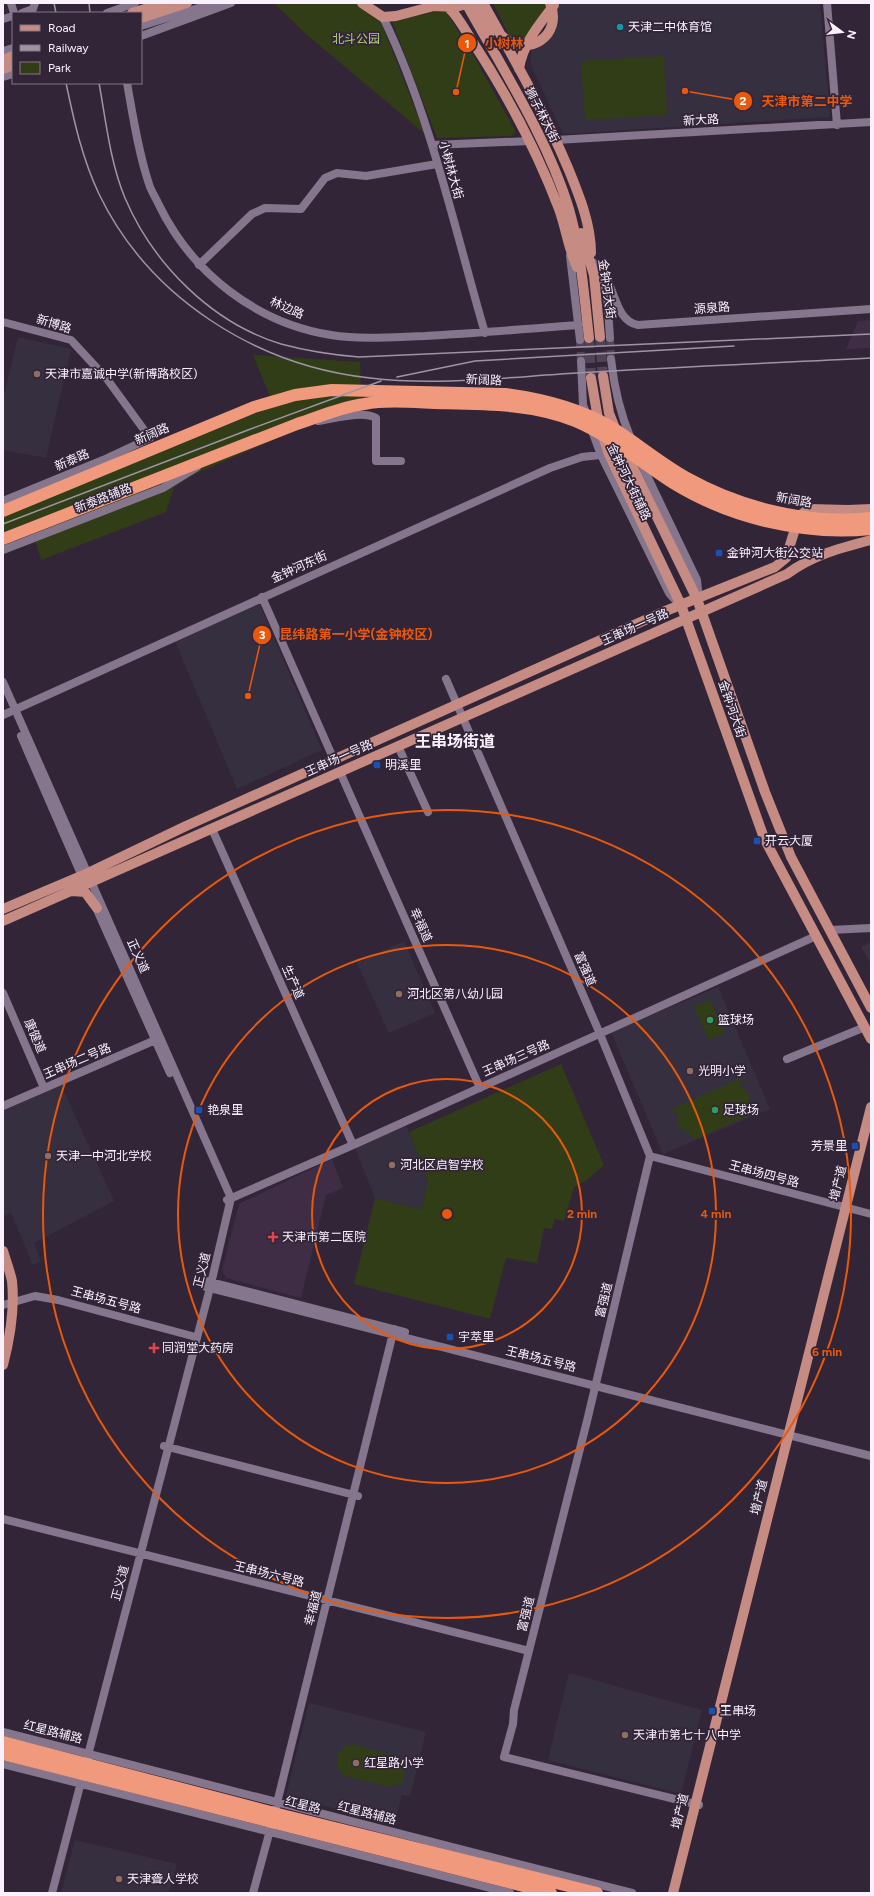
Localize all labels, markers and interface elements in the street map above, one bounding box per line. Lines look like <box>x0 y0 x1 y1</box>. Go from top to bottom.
legend <box>12 12 142 84</box>
north arrow <box>822 12 862 52</box>
place label: 天津二中体育馆 <box>628 20 712 34</box>
text: Road <box>48 21 76 35</box>
marker: 天津二中体育馆 <box>615 22 625 32</box>
text: N <box>844 29 859 40</box>
callout: 小树林 <box>457 31 532 56</box>
park label: 北斗公园 <box>332 32 380 46</box>
text: 小树林 <box>484 36 524 51</box>
text: 1 <box>464 37 470 51</box>
text: Railway <box>48 41 89 55</box>
text: Park <box>48 61 71 75</box>
street label: 狮子林大街 <box>522 85 562 145</box>
callout: 天津市第二中学 <box>733 89 860 114</box>
text: 2 <box>740 94 747 108</box>
text: 天津市第二中学 <box>761 94 853 109</box>
street label: 新大路 <box>683 112 719 128</box>
street label: 小树林大街 <box>436 139 466 201</box>
street label: 金钟河大街 <box>596 258 618 320</box>
street label: 林边路 <box>268 294 306 322</box>
street label: 源泉路 <box>694 300 730 316</box>
street label: 新博路 <box>35 312 73 336</box>
place label: 天津市嘉诚中学(新博路校区) <box>45 367 197 381</box>
marker: 天津市嘉诚中学(新博路校区) <box>32 369 42 379</box>
street label: 新阔路 <box>466 372 502 388</box>
street label: 新阔路 <box>133 421 171 447</box>
street label: 金钟河大街辅路 <box>604 441 654 523</box>
street label: 新泰路 <box>53 447 91 473</box>
street label: 新泰路辅路 <box>72 481 134 515</box>
street label: 新阔路 <box>775 490 813 510</box>
place label: 金钟河大街公交站 <box>727 546 823 560</box>
street label: 金钟河东街 <box>269 548 329 586</box>
marker: 金钟河大街公交站 <box>714 548 724 558</box>
street label: 王串场一号路 <box>599 606 671 648</box>
callout: 昆纬路第一小学(金钟校区) <box>252 622 441 647</box>
text: 昆纬路第一小学(金钟校区) <box>280 627 432 642</box>
text: 3 <box>259 628 266 642</box>
street label: 金钟河大街 <box>716 678 748 740</box>
district label: 王串场街道 <box>415 732 495 751</box>
street label: 王串场一号路 <box>303 737 375 779</box>
place label: 明溪里 <box>385 758 421 772</box>
marker: 明溪里 <box>372 760 382 770</box>
place label: 开云大厦 <box>765 834 813 848</box>
marker: 开云大厦 <box>752 836 762 846</box>
street label: 幸福道 <box>407 906 435 944</box>
street label: 正义道 <box>124 937 152 975</box>
street label: 富强道 <box>572 950 598 988</box>
street label: 生产道 <box>279 963 307 1001</box>
place label: 河北区第八幼儿园 <box>407 987 503 1001</box>
marker: 河北区第八幼儿园 <box>394 989 404 999</box>
place label: 篮球场 <box>718 1013 754 1027</box>
marker: 篮球场 <box>705 1015 715 1025</box>
street label: 康健道 <box>22 1017 48 1055</box>
street label: 王串场三号路 <box>480 1037 552 1079</box>
street label: 王串场二号路 <box>41 1040 113 1082</box>
place label: 光明小学 <box>698 1064 746 1078</box>
marker: 光明小学 <box>685 1066 695 1076</box>
place label: 艳泉里 <box>207 1103 243 1117</box>
place label: 足球场 <box>723 1103 759 1117</box>
marker: 艳泉里 <box>194 1105 204 1115</box>
marker: 足球场 <box>710 1105 720 1115</box>
place label: 芳景里 <box>811 1139 847 1153</box>
marker: 芳景里 <box>850 1141 860 1151</box>
place label: 天津一中河北学校 <box>56 1149 152 1163</box>
marker: 天津一中河北学校 <box>43 1151 53 1161</box>
place label: 河北区启智学校 <box>400 1158 484 1172</box>
street label: 王串场四号路 <box>727 1158 801 1190</box>
marker: 河北区启智学校 <box>387 1160 397 1170</box>
street label: 增产道 <box>827 1164 849 1202</box>
centre of rings <box>440 1207 454 1221</box>
text: 2 min <box>567 1207 597 1221</box>
text: 4 min <box>701 1207 732 1221</box>
place label: 天津市第二医院 <box>282 1230 366 1244</box>
marker: 天津市第二医院 <box>267 1231 279 1243</box>
street label: 正义道 <box>191 1251 213 1289</box>
street label: 富强道 <box>593 1281 615 1319</box>
street label: 王串场五号路 <box>69 1284 143 1316</box>
place label: 宇萃里 <box>458 1330 494 1344</box>
marker: 宇萃里 <box>445 1332 455 1342</box>
place label: 同润堂大药房 <box>162 1341 234 1355</box>
marker: 同润堂大药房 <box>149 1343 159 1353</box>
street label: 王串场五号路 <box>504 1343 578 1375</box>
text: 6 min <box>812 1345 842 1359</box>
street label: 增产道 <box>748 1478 770 1516</box>
street label: 王串场六号路 <box>232 1558 306 1590</box>
street label: 正义道 <box>109 1564 131 1602</box>
street label: 幸福道 <box>302 1589 324 1627</box>
street label: 富强道 <box>515 1595 537 1633</box>
place label: 王串场 <box>720 1704 756 1718</box>
marker: 王串场 <box>707 1706 717 1716</box>
street label: 红星路辅路 <box>22 1718 84 1746</box>
place label: 天津市第七十八中学 <box>633 1728 741 1742</box>
marker: 天津市第七十八中学 <box>620 1730 630 1740</box>
place label: 红星路小学 <box>364 1756 424 1770</box>
marker: 红星路小学 <box>351 1758 361 1768</box>
street label: 增产道 <box>669 1792 691 1830</box>
street label: 红星路 <box>284 1794 322 1816</box>
street label: 红星路辅路 <box>336 1799 398 1827</box>
place label: 天津聋人学校 <box>127 1872 199 1886</box>
marker: 天津聋人学校 <box>114 1874 124 1884</box>

